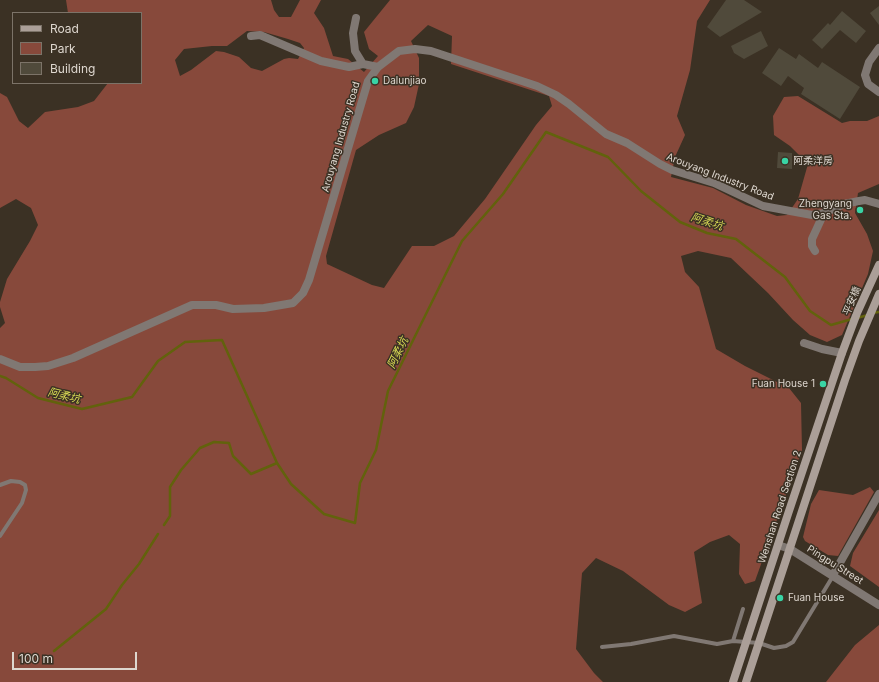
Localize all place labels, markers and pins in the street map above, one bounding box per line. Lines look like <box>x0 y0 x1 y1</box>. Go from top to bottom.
place label: Dalunjiao <box>383 75 427 87</box>
marker: Dalunjiao <box>370 76 380 86</box>
place label: 阿柔洋房 <box>793 155 833 167</box>
marker: 阿柔洋房 <box>780 156 790 166</box>
place label: Zhengyang Gas Sta. <box>799 198 852 222</box>
marker: Zhengyang Gas Sta. <box>855 205 865 215</box>
place label: Fuan House 1 <box>752 378 815 390</box>
marker: Fuan House 1 <box>818 379 828 389</box>
place label: Fuan House <box>788 592 844 604</box>
marker: Fuan House <box>775 593 785 603</box>

